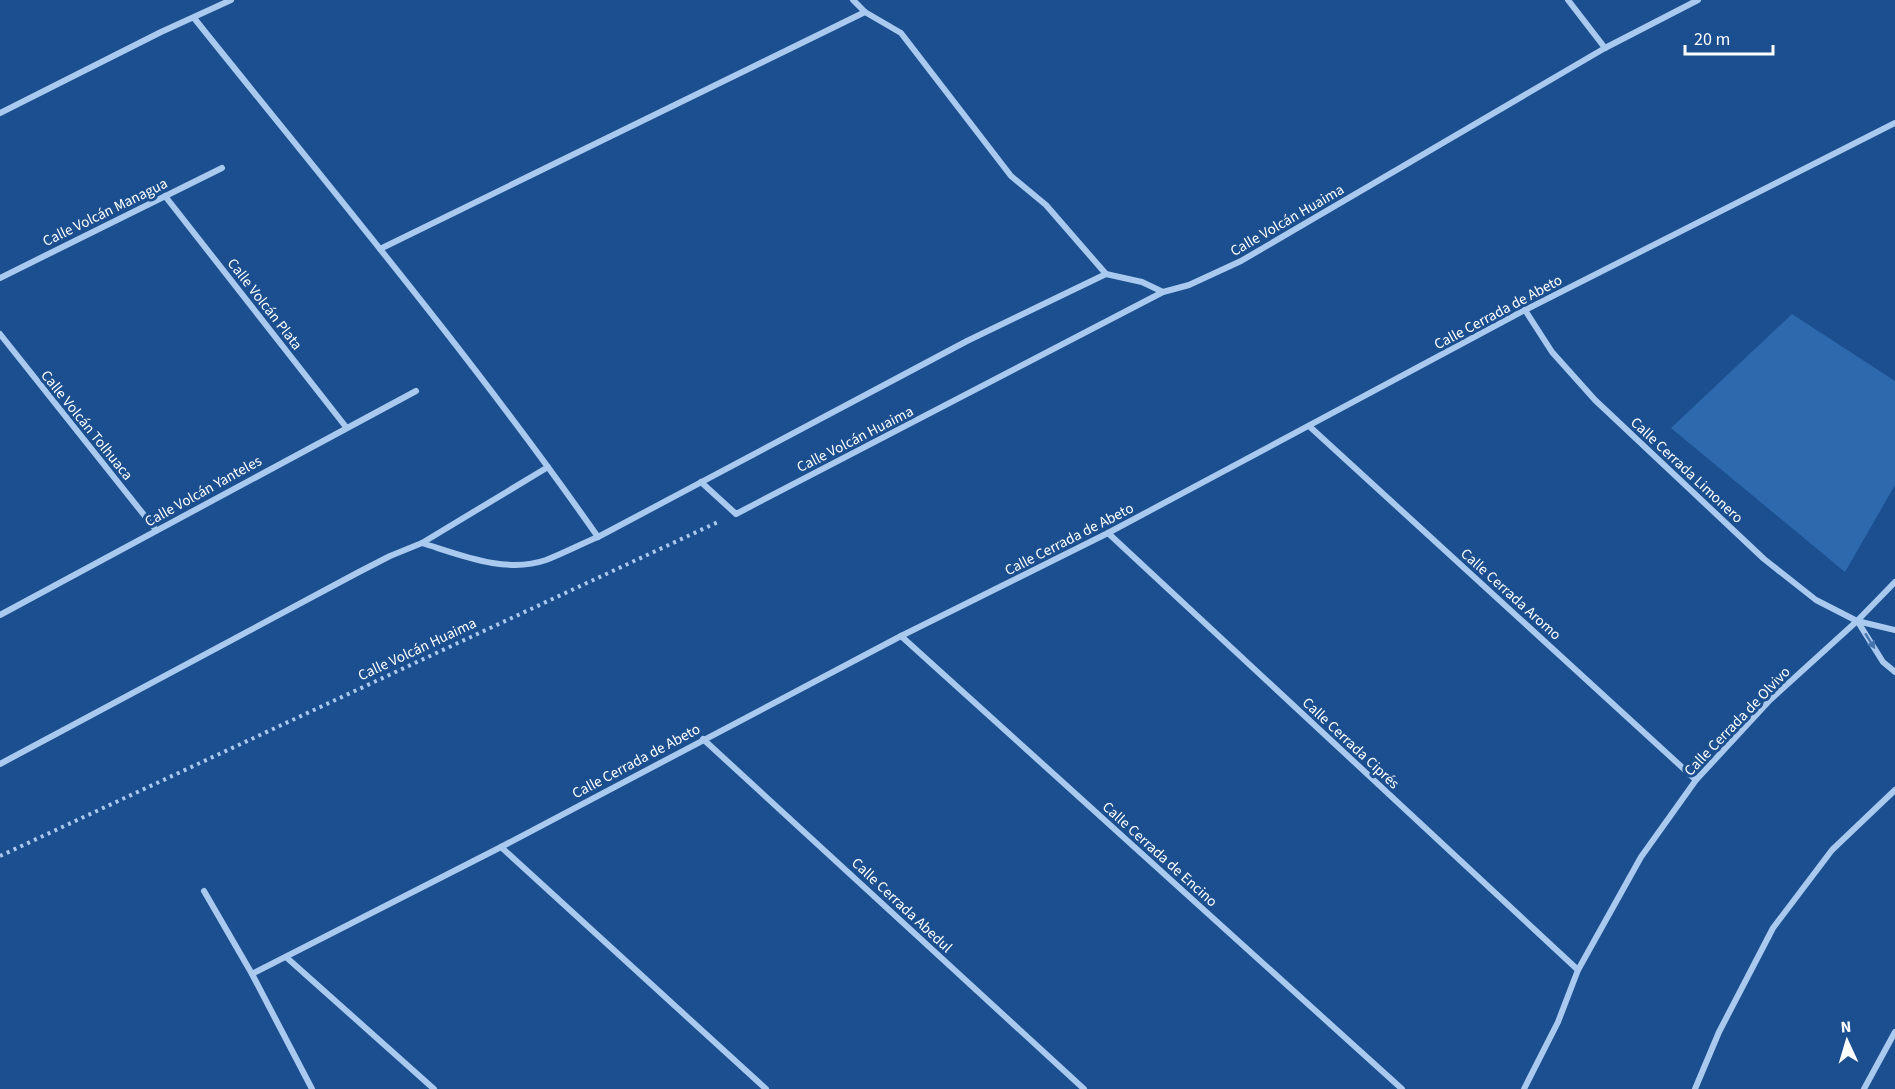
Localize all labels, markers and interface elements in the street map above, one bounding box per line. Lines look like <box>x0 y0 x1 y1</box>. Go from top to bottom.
scale bar <box>1685 18 1774 56</box>
text: 20 m <box>1694 27 1730 52</box>
street label: Calle Volcán Managua <box>39 173 171 252</box>
street label: Calle Volcán Huaima <box>1226 179 1348 262</box>
street label: Calle Volcán Plata <box>222 254 307 355</box>
street label: Calle Cerrada de Abeto <box>1431 270 1566 355</box>
street label: Calle Volcán Tolhuaca <box>36 366 138 485</box>
street label: Calle Volcán Huaima <box>793 401 917 478</box>
street label: Calle Cerrada Limonero <box>1626 413 1748 528</box>
street label: Calle Volcán Yanteles <box>141 451 266 532</box>
street label: Calle Cerrada de Abeto <box>1001 498 1137 581</box>
street label: Calle Cerrada Aromo <box>1456 544 1565 645</box>
street label: Calle Volcán Huaima <box>355 613 480 686</box>
one-way arrow <box>1865 633 1876 650</box>
street label: Calle Cerrada de Olvivo <box>1679 662 1795 781</box>
street label: Calle Cerrada Ciprés <box>1297 693 1404 794</box>
street label: Calle Cerrada de Abeto <box>569 719 704 804</box>
street label: Calle Cerrada de Encino <box>1097 797 1222 912</box>
street label: Calle Cerrada Abedul <box>847 853 957 958</box>
north arrow <box>1817 1011 1877 1071</box>
text: N <box>1840 1016 1852 1038</box>

